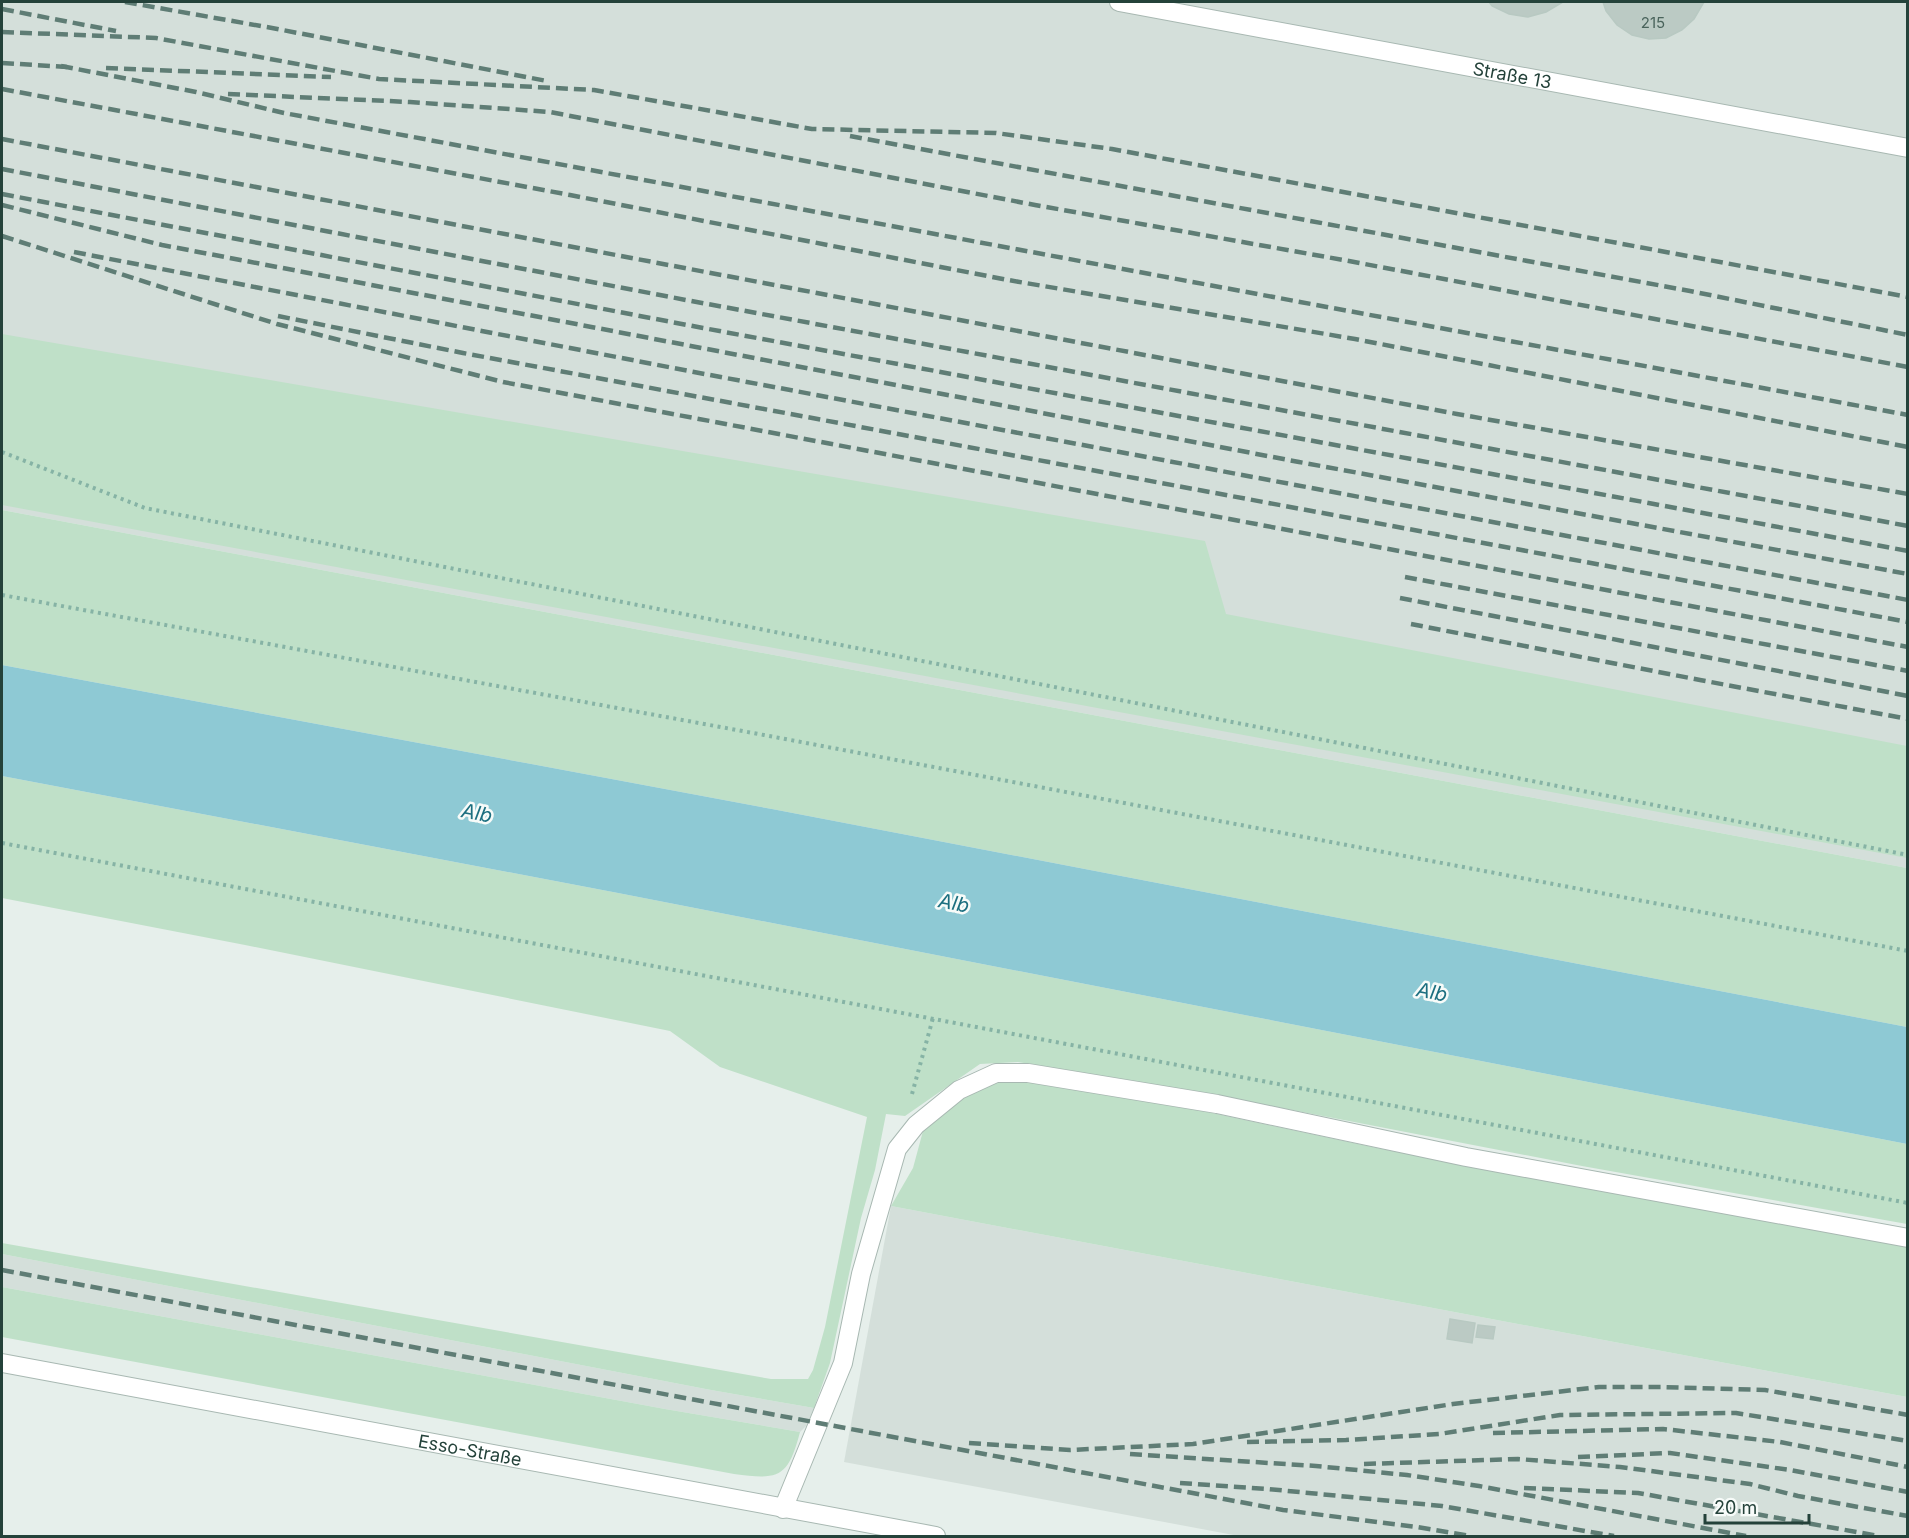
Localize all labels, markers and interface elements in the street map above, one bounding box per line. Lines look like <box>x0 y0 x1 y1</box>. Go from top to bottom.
house number: 215 <box>1641 13 1665 32</box>
street label: Straße 13 <box>1471 57 1553 92</box>
water label: Alb <box>459 798 494 828</box>
water label: Alb <box>936 888 971 918</box>
water label: Alb <box>1414 977 1449 1007</box>
street label: Esso-Straße <box>417 1430 524 1470</box>
scale bar <box>1705 1487 1808 1525</box>
text: 20 m <box>1714 1497 1757 1518</box>

